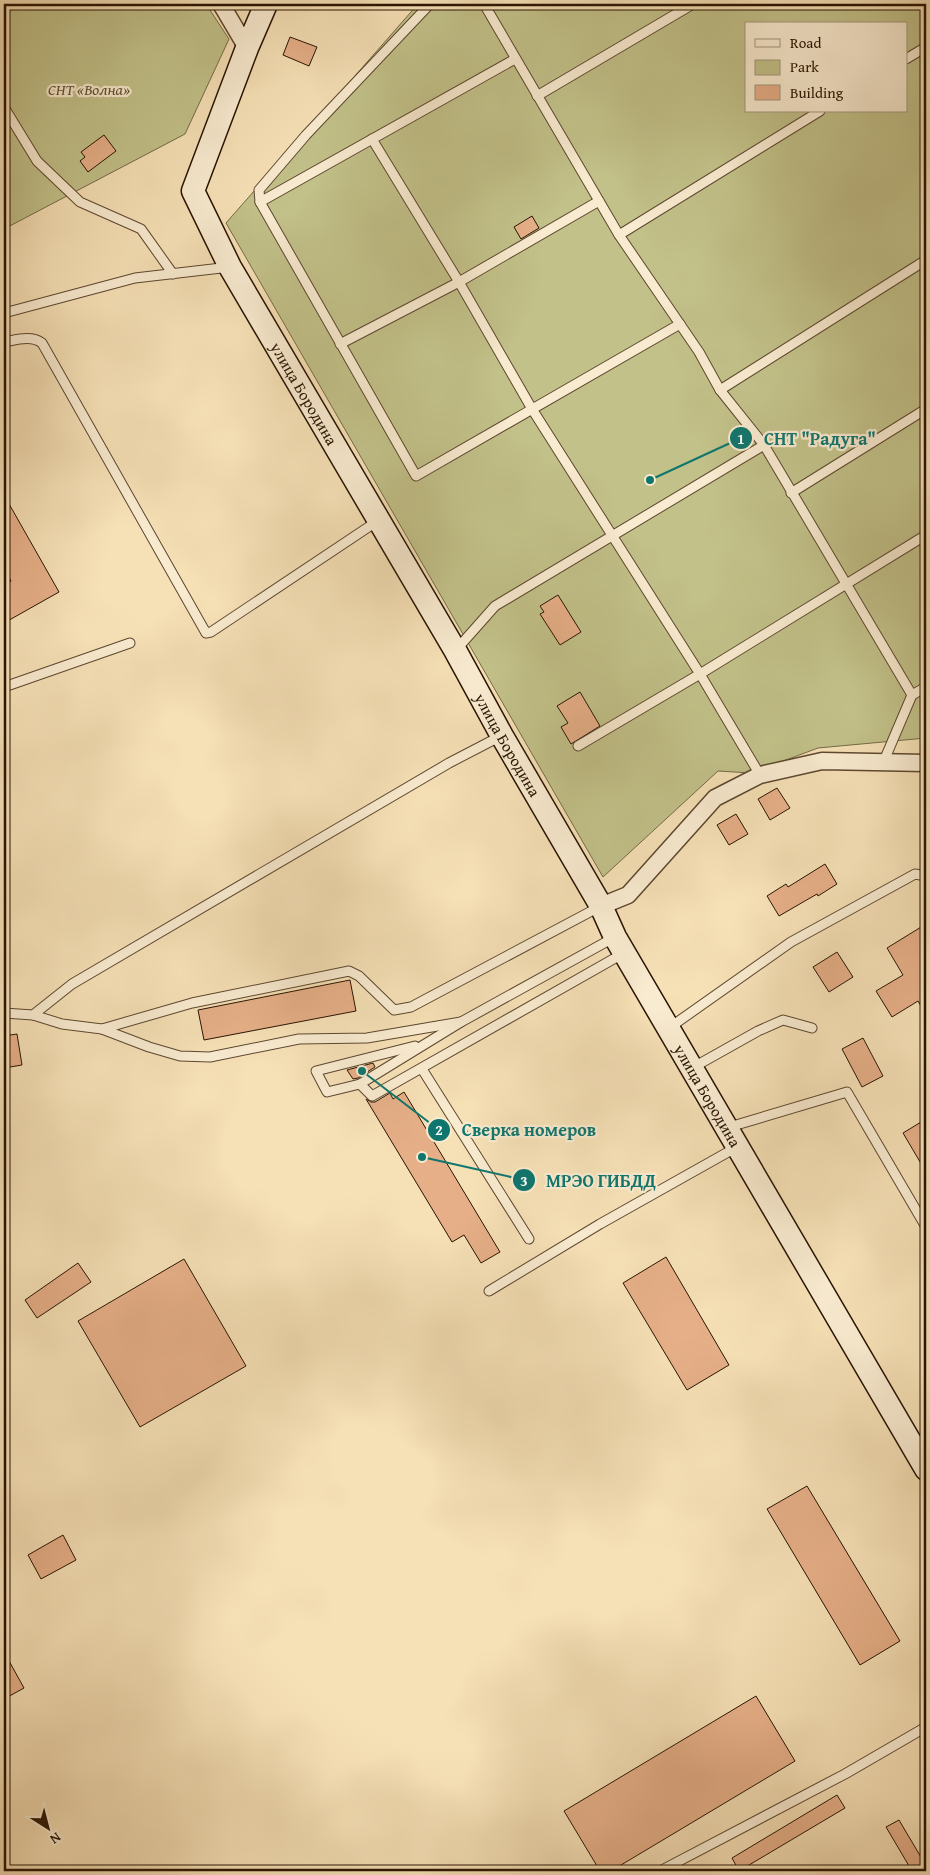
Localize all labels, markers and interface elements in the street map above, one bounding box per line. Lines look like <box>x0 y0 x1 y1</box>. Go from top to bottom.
legend <box>745 22 908 112</box>
text: Road <box>790 32 821 53</box>
text: Park <box>790 56 819 77</box>
park label: СНТ «Волна» <box>48 77 130 101</box>
text: Building <box>790 82 844 103</box>
street label: улица Бородина <box>264 337 344 450</box>
callout: СНТ "Радуга" <box>729 422 886 455</box>
text: СНТ "Радуга" <box>764 425 876 452</box>
text: 1 <box>737 428 745 449</box>
street label: улица Бородина <box>468 688 547 802</box>
street label: улица Бородина <box>668 1039 748 1152</box>
callout: Сверка номеров <box>427 1114 606 1147</box>
text: Сверка номеров <box>462 1116 596 1143</box>
text: 2 <box>435 1119 443 1140</box>
callout: МРЭО ГИБДД <box>511 1164 666 1197</box>
text: МРЭО ГИБДД <box>546 1167 656 1194</box>
text: 3 <box>520 1170 528 1191</box>
north arrow <box>22 1802 72 1852</box>
text: N <box>45 1828 65 1850</box>

